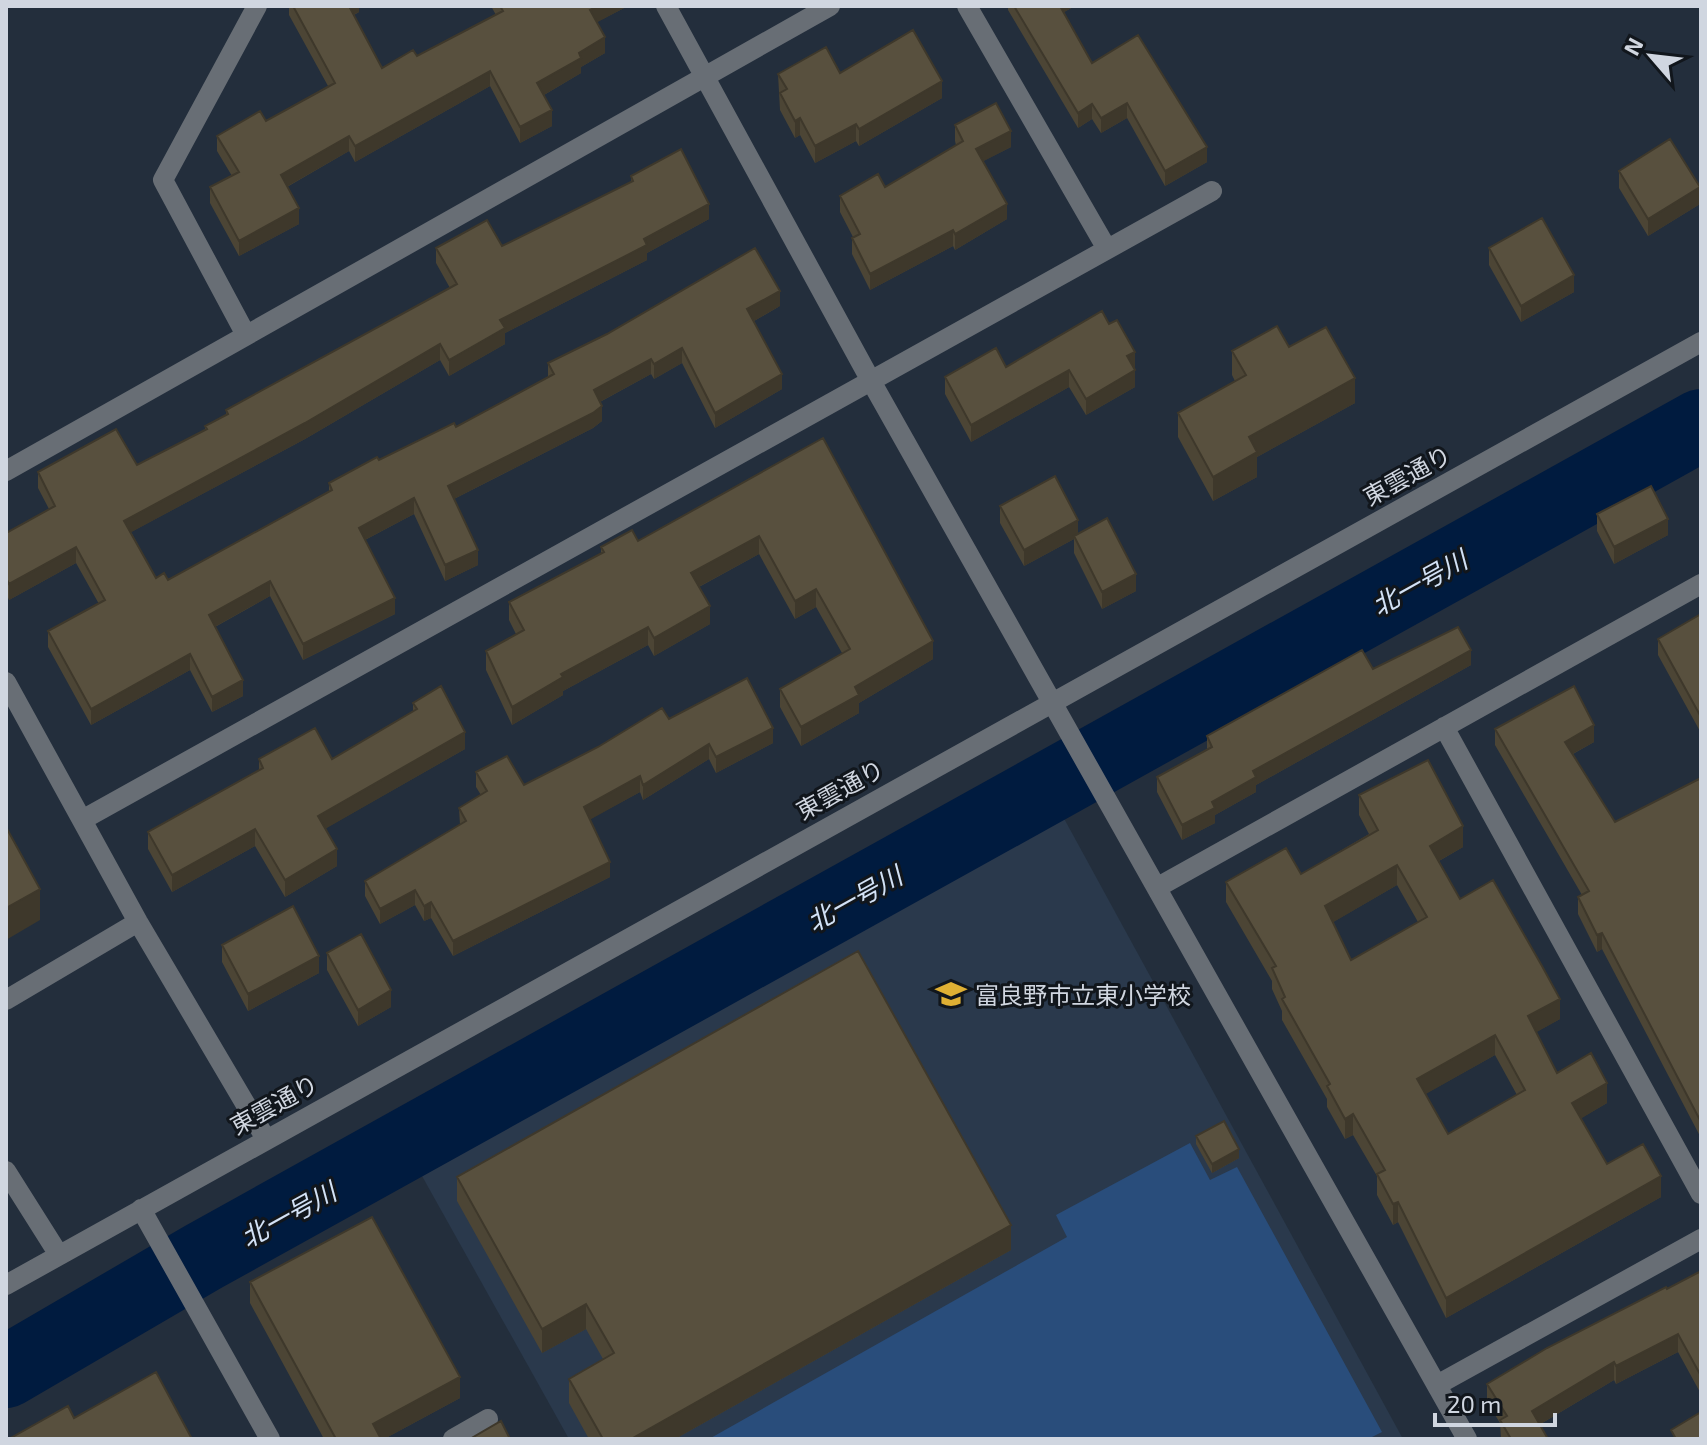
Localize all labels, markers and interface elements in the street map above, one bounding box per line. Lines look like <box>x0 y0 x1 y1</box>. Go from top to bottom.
north arrow <box>1611 16 1691 96</box>
text: N <box>1617 33 1648 59</box>
street label: 東雲通り <box>1358 439 1456 511</box>
water label: 北一号川 <box>1366 542 1475 621</box>
street label: 東雲通り <box>791 753 889 825</box>
water label: 北一号川 <box>801 858 910 937</box>
school or university icon: 富良野市立東小学校 <box>934 977 968 1011</box>
place label: 富良野市立東小学校 <box>975 980 1191 1009</box>
street label: 東雲通り <box>225 1068 323 1140</box>
water label: 北一号川 <box>235 1174 344 1253</box>
scale bar <box>1435 1377 1555 1427</box>
text: 20 m <box>1447 1389 1501 1418</box>

